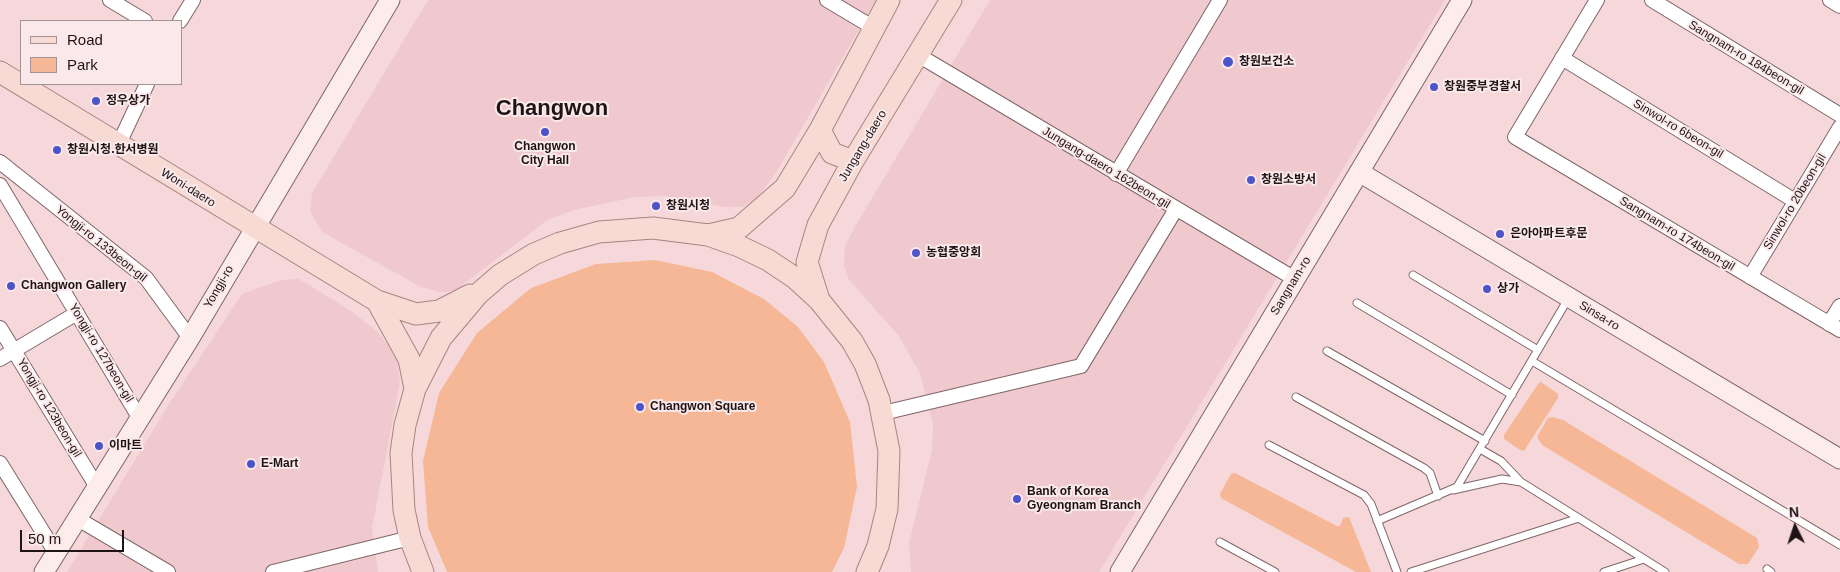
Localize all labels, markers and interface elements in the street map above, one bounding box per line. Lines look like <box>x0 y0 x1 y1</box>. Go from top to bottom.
street label: Sangnam-ro 184beon-gil <box>1686 18 1806 98</box>
legend <box>20 20 182 85</box>
text: Road <box>67 31 103 48</box>
marker: 창원보건소 <box>1221 55 1235 69</box>
place label: 창원보건소 <box>1239 55 1294 69</box>
text: Park <box>67 56 98 73</box>
place label: 창원중부경찰서 <box>1444 80 1521 94</box>
marker: 창원중부경찰서 <box>1428 81 1440 93</box>
place label: 정우상가 <box>106 94 150 108</box>
marker: 정우상가 <box>90 95 102 107</box>
district label: Changwon <box>496 96 608 122</box>
street label: Sinwol-ro 6beon-gil <box>1630 96 1726 162</box>
street label: Jungang-daero <box>836 108 890 184</box>
street label: Jungang-daero 162beon-gil <box>1039 124 1173 212</box>
marker: Changwon City Hall <box>539 126 551 138</box>
place label: Changwon City Hall <box>514 140 576 168</box>
place label: 창원시청.한서병원 <box>67 143 159 157</box>
marker: 창원시청.한서병원 <box>51 144 63 156</box>
street label: Sinwol-ro 20beon-gil <box>1761 151 1829 253</box>
street label: Woni-daero <box>158 166 218 210</box>
place label: 창원소방서 <box>1261 173 1316 187</box>
marker: 창원소방서 <box>1245 174 1257 186</box>
street label: Sangnam-ro 174beon-gil <box>1617 194 1737 274</box>
place label: 창원시청 <box>666 199 710 213</box>
marker: 창원시청 <box>650 200 662 212</box>
street label: Yongji-ro 133beon-gil <box>53 203 149 285</box>
place label: 은아아파트후문 <box>1510 227 1587 241</box>
marker: 은아아파트후문 <box>1494 228 1506 240</box>
place label: 농협중앙회 <box>926 246 981 260</box>
marker: 농협중앙회 <box>910 247 922 259</box>
street label: Sangnam-ro <box>1268 254 1314 318</box>
street label: Yongji-ro <box>201 263 237 311</box>
place label: Changwon Gallery <box>21 279 126 293</box>
marker: Changwon Gallery <box>5 280 17 292</box>
place label: 상가 <box>1497 282 1519 296</box>
marker: 상가 <box>1481 283 1493 295</box>
street label: Sinsa-ro <box>1576 298 1622 334</box>
street label: Yongji-ro 127beon-gil <box>66 301 136 405</box>
street label: Yongji-ro 123beon-gil <box>14 356 84 460</box>
place label: Changwon Square <box>650 400 755 414</box>
marker: Changwon Square <box>634 401 646 413</box>
place label: 이마트 <box>109 439 142 453</box>
marker: 이마트 <box>93 440 105 452</box>
place label: E-Mart <box>261 457 298 471</box>
marker: E-Mart <box>245 458 257 470</box>
place label: Bank of Korea Gyeongnam Branch <box>1027 485 1141 513</box>
marker: Bank of Korea Gyeongnam Branch <box>1011 493 1023 505</box>
north arrow <box>1770 502 1820 552</box>
text: N <box>1788 504 1800 520</box>
scale bar <box>22 520 126 552</box>
text: 50 m <box>28 530 61 547</box>

